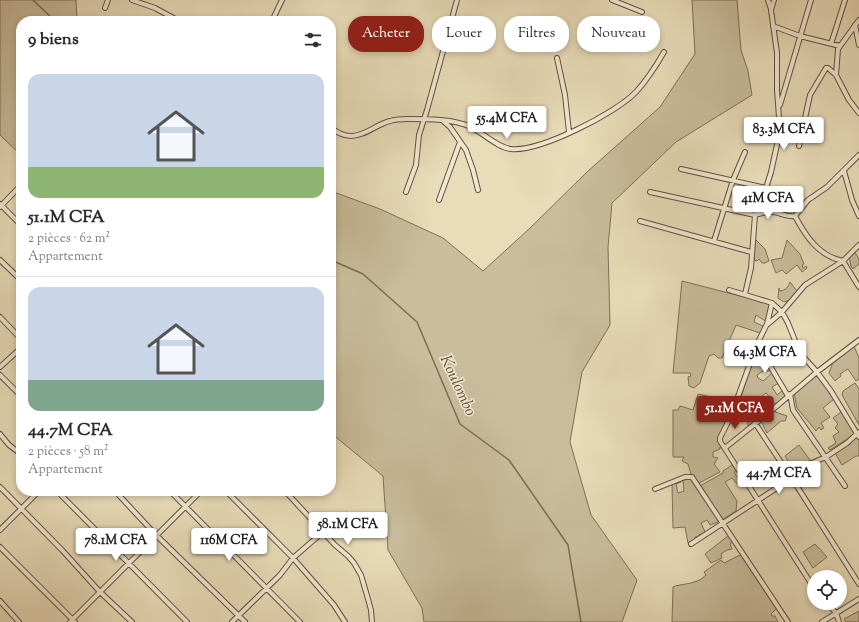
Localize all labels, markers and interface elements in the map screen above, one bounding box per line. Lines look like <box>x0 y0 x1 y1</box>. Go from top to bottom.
chip: Acheter <box>348 16 424 52</box>
chip: Louer <box>432 16 496 52</box>
chip: Filtres <box>504 16 569 52</box>
chip: Nouveau <box>577 16 660 52</box>
text: 9 biens <box>28 28 79 52</box>
icon: filters <box>302 29 324 51</box>
icon: home <box>140 100 212 172</box>
pin: 55.4M CFA <box>461 106 553 140</box>
text: 55.4M CFA <box>476 110 538 128</box>
pin: 83.3M CFA <box>738 117 830 151</box>
text: 83.3M CFA <box>753 121 815 139</box>
pin: 41M CFA <box>731 186 805 220</box>
text: 41M CFA <box>741 190 795 208</box>
text: 51.1M CFA <box>28 206 105 230</box>
text: 2 pièces · 62 m² <box>28 230 110 248</box>
text: Appartement <box>28 248 103 266</box>
icon: home <box>140 313 212 385</box>
pin: 64.3M CFA <box>719 340 811 374</box>
text: 64.3M CFA <box>733 344 797 362</box>
water label: Koulombo <box>433 352 481 420</box>
pin: 51.1M CFA <box>689 396 781 430</box>
text: 51.1M CFA <box>706 400 764 418</box>
text: 44.7M CFA <box>28 419 113 443</box>
text: 2 pièces · 58 m² <box>28 443 108 461</box>
text: Appartement <box>28 461 103 479</box>
pin: 44.7M CFA <box>733 461 825 495</box>
text: 44.7M CFA <box>747 465 811 483</box>
pin: 58.1M CFA <box>302 512 394 546</box>
text: 58.1M CFA <box>318 516 378 534</box>
pin: 78.1M CFA <box>70 528 162 562</box>
pin: 116M CFA <box>188 528 270 562</box>
text: 78.1M CFA <box>85 532 147 550</box>
text: 116M CFA <box>200 532 258 550</box>
map controls <box>807 570 847 610</box>
button: locate <box>807 570 847 610</box>

